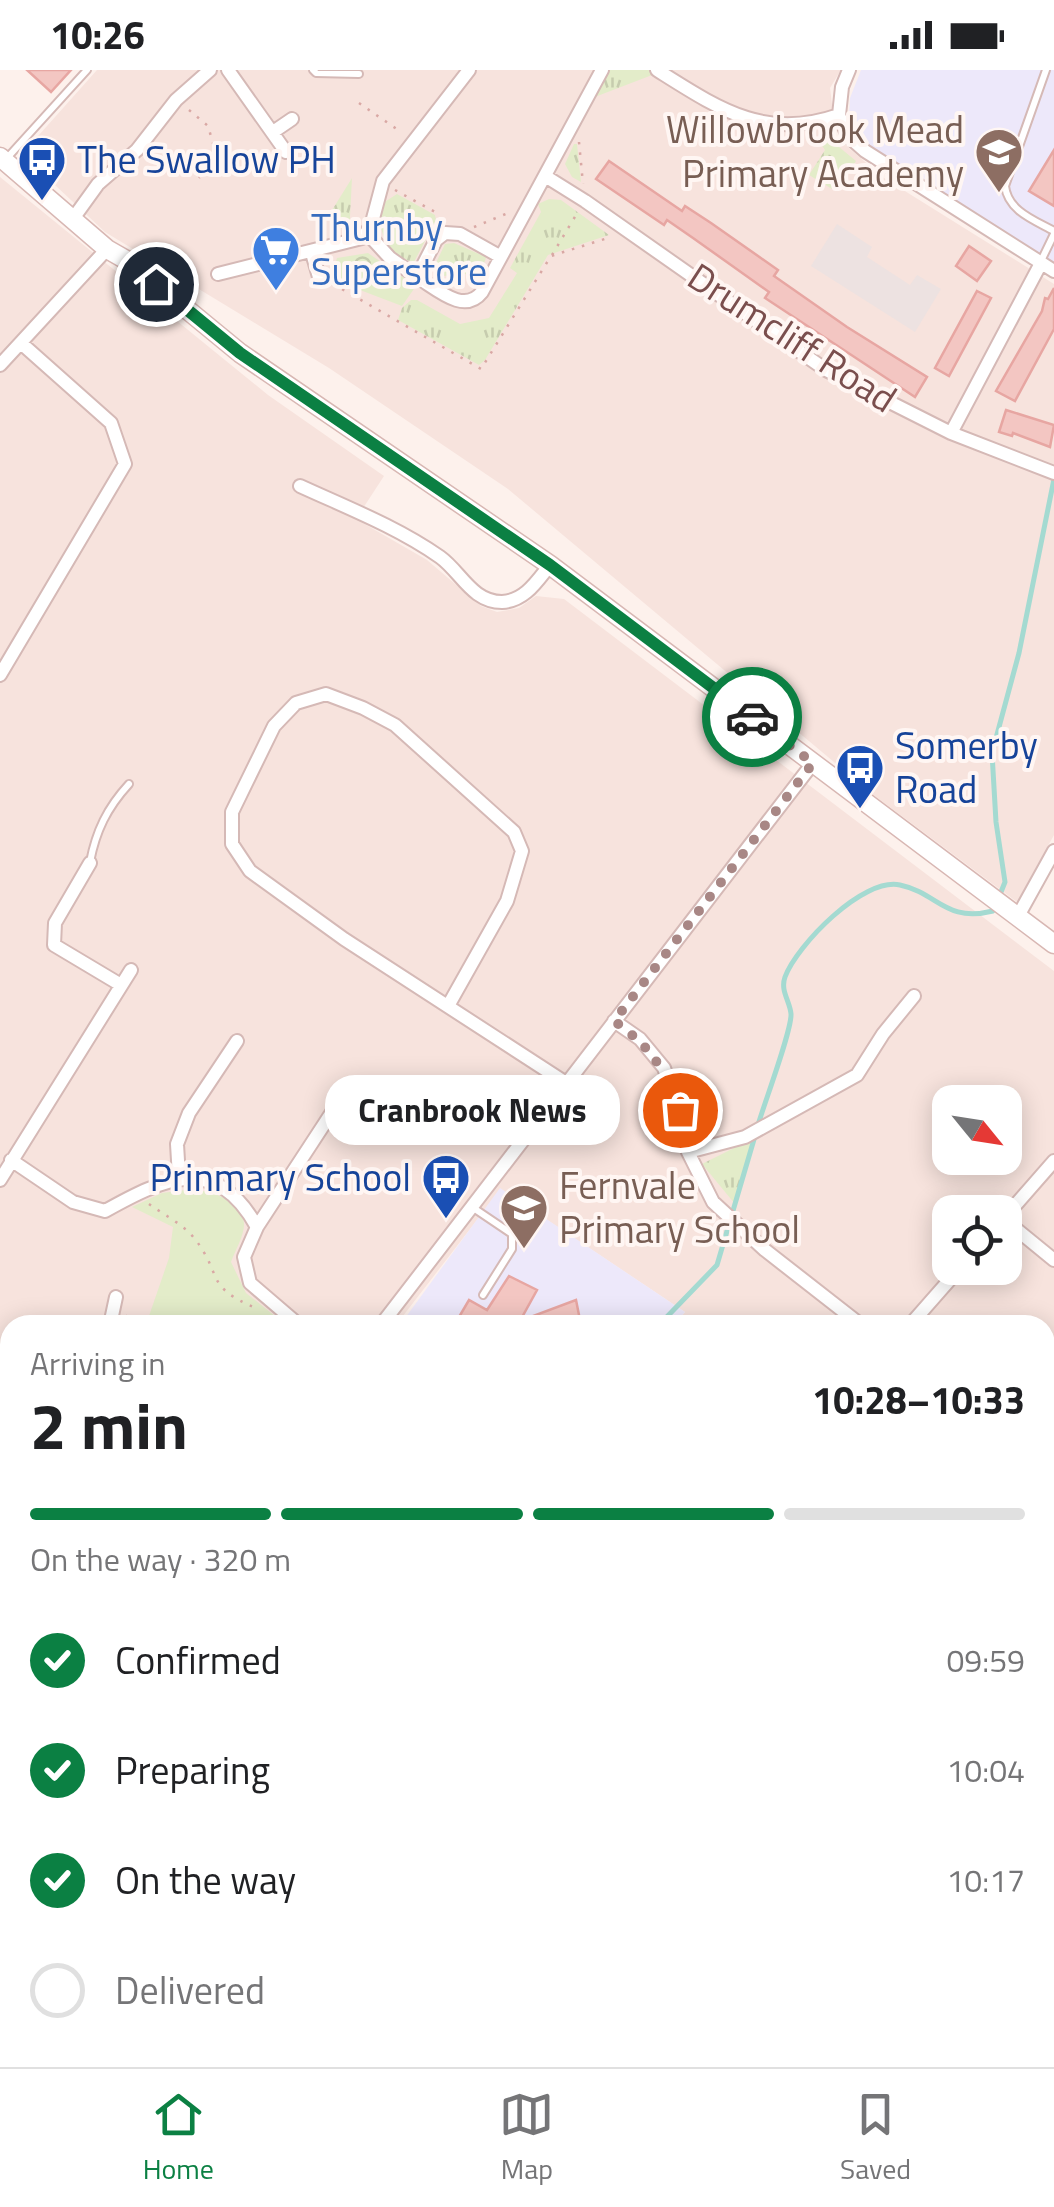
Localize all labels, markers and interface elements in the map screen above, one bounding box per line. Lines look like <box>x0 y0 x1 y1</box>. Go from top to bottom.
text: 10:26 <box>50 6 145 64</box>
place label: Willowbrook Mead Primary Academy <box>666 100 964 202</box>
school or university icon: Willowbrook Mead Primary Academy <box>973 126 1025 194</box>
place label: The Swallow PH <box>77 130 336 188</box>
bus stop icon: The Swallow PH <box>16 134 68 202</box>
place label: Thurnby Superstore <box>311 198 487 300</box>
supermarket icon: Thurnby Superstore <box>250 224 302 292</box>
pin <box>114 242 199 327</box>
street label: Drumcliff Road <box>677 248 909 427</box>
icon: home <box>129 257 184 312</box>
courier <box>702 667 802 767</box>
icon: car <box>725 690 780 745</box>
place label: Somerby Road <box>895 716 1038 818</box>
bus stop icon: Somerby Road <box>834 742 886 810</box>
pin <box>638 1068 723 1153</box>
callout: Cranbrook News <box>325 1075 620 1145</box>
icon: bag <box>653 1083 708 1138</box>
north arrow <box>932 1085 1022 1175</box>
map controls <box>932 1085 1022 1285</box>
text: Cranbrook News <box>358 1086 587 1134</box>
place label: Prinmary School <box>149 1148 411 1206</box>
bus stop icon: Prinmary School <box>420 1152 472 1220</box>
place label: Fernvale Primary School <box>559 1156 800 1258</box>
school or university icon: Fernvale Primary School <box>498 1182 550 1250</box>
button: locate <box>932 1195 1022 1285</box>
text: Arriving in <box>30 1339 166 1387</box>
text: 10:28–10:33 <box>812 1371 1025 1429</box>
text: 2 min <box>30 1375 188 1474</box>
text: On the way · 320 m <box>30 1535 291 1583</box>
text: Confirmed <box>115 1631 281 1689</box>
icon: check <box>30 1633 85 1688</box>
text: 09:59 <box>946 1636 1025 1684</box>
text: Preparing <box>115 1741 270 1799</box>
icon: check <box>30 1743 85 1798</box>
text: 10:04 <box>946 1746 1025 1794</box>
text: On the way <box>115 1851 296 1909</box>
icon: check <box>30 1853 85 1908</box>
text: 10:17 <box>946 1856 1025 1904</box>
text: Delivered <box>115 1961 265 2019</box>
tab: Home <box>143 2087 214 2190</box>
tab: Map <box>499 2087 554 2190</box>
tab: Saved <box>840 2087 911 2190</box>

